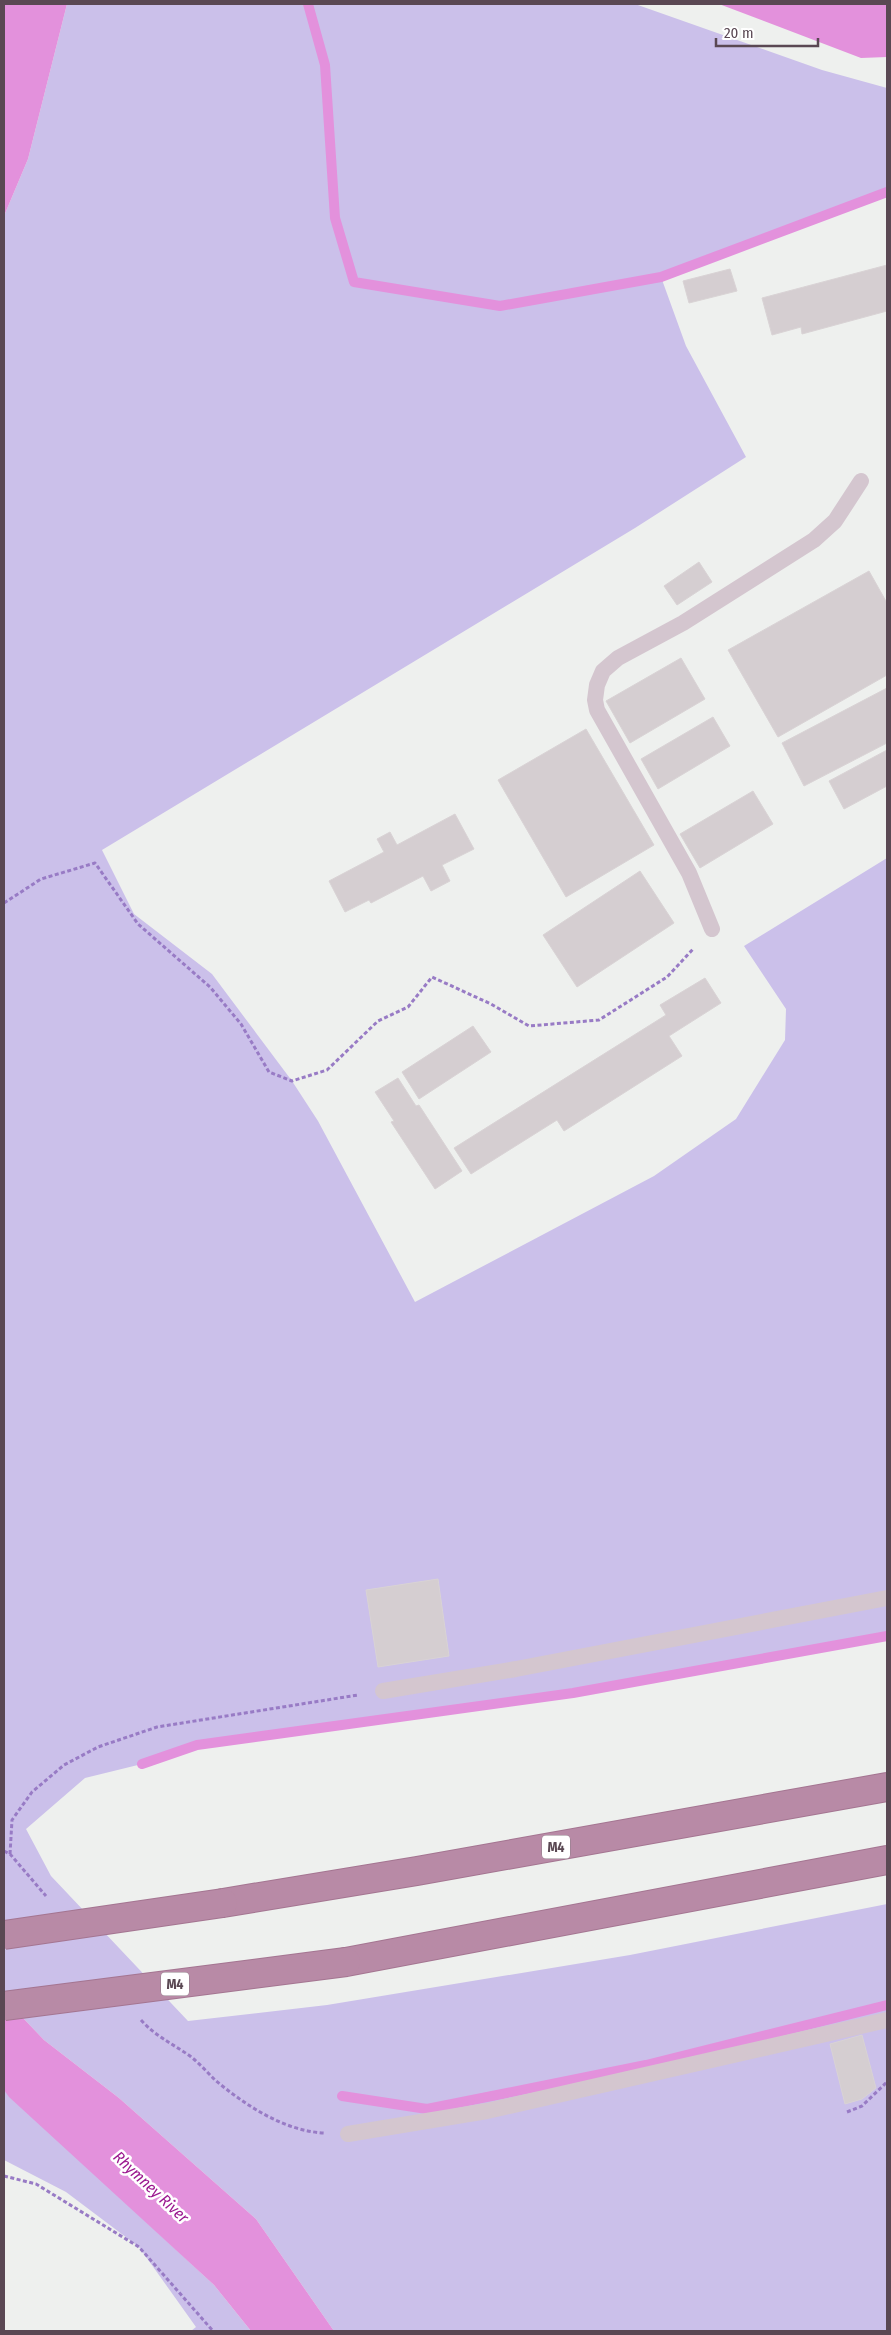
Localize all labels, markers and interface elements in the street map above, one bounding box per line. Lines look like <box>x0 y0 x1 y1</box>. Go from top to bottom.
scale bar <box>716 15 818 47</box>
text: 20 m <box>724 24 754 42</box>
road number: M4 <box>542 1835 570 1858</box>
road number: M4 <box>161 1972 189 1996</box>
water label: Rhymney River <box>110 2147 193 2227</box>

